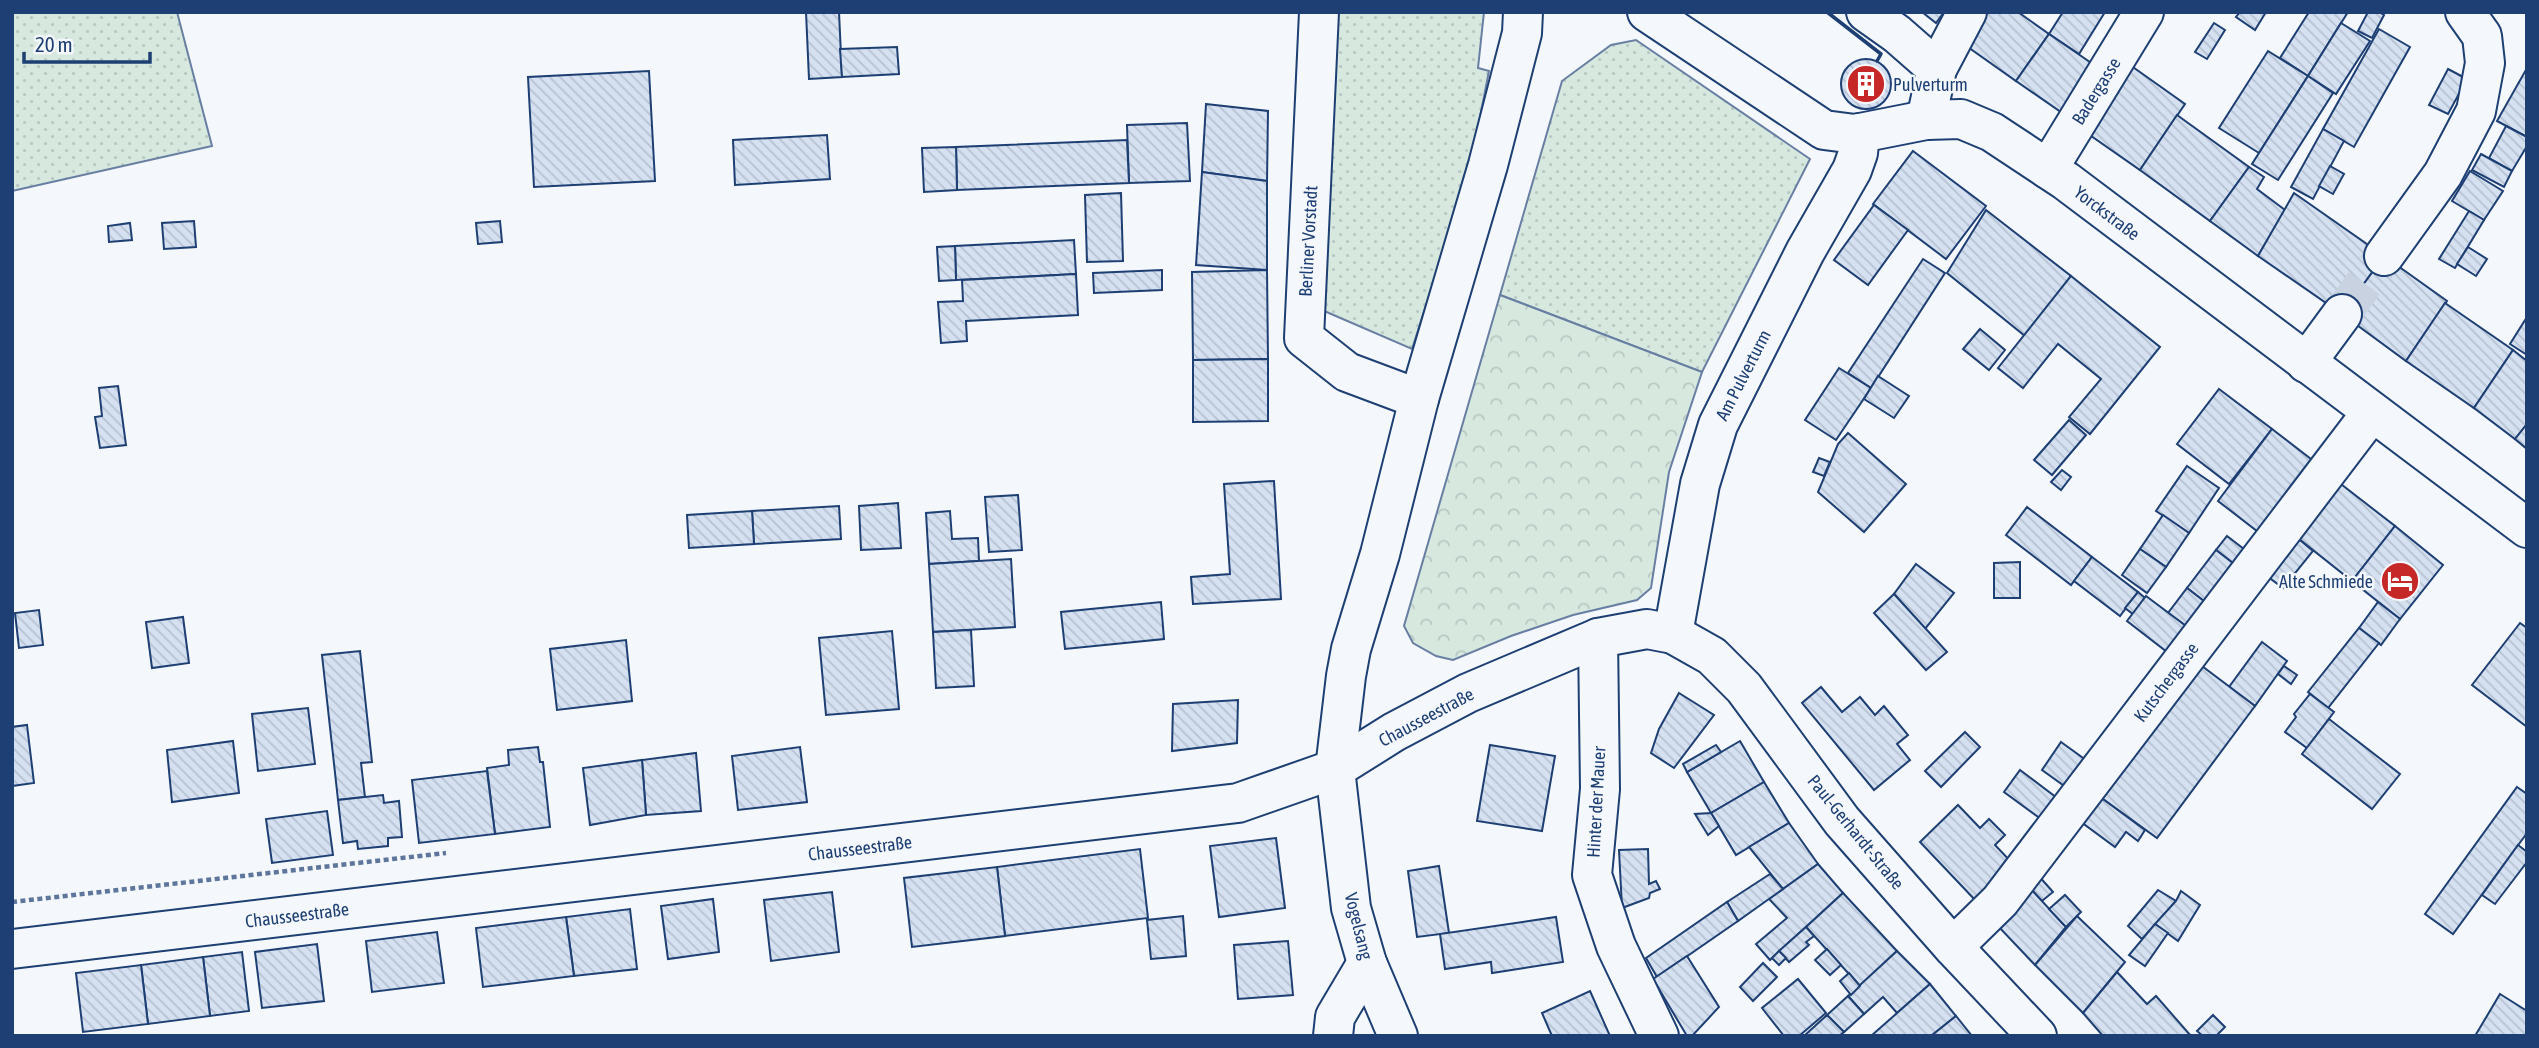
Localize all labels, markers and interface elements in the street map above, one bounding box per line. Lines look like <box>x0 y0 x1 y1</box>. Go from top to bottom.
scale bar <box>24 21 150 65</box>
text: 20 m <box>35 32 73 56</box>
street label: Badergasse <box>2067 54 2125 128</box>
building icon: Pulverturm <box>1845 63 1887 105</box>
place label: Pulverturm <box>1893 74 1968 95</box>
street label: Yorckstraße <box>2070 182 2144 244</box>
street label: Berliner Vorstadt <box>1295 185 1321 297</box>
street label: Am Pulverturm <box>1711 326 1775 424</box>
hotel icon: Alte Schmiede <box>2379 560 2421 602</box>
place label: Alte Schmiede <box>2279 571 2373 592</box>
street label: Kutschergasse <box>2129 638 2203 726</box>
street label: Chausseestraße <box>1375 683 1477 751</box>
street label: Hinter der Mauer <box>1583 745 1609 858</box>
street label: Paul-Gerhardt-Straße <box>1803 771 1909 893</box>
street label: Chausseestraße <box>807 831 913 865</box>
street label: Vogelsang <box>1341 890 1378 962</box>
street label: Chausseestraße <box>244 898 350 932</box>

